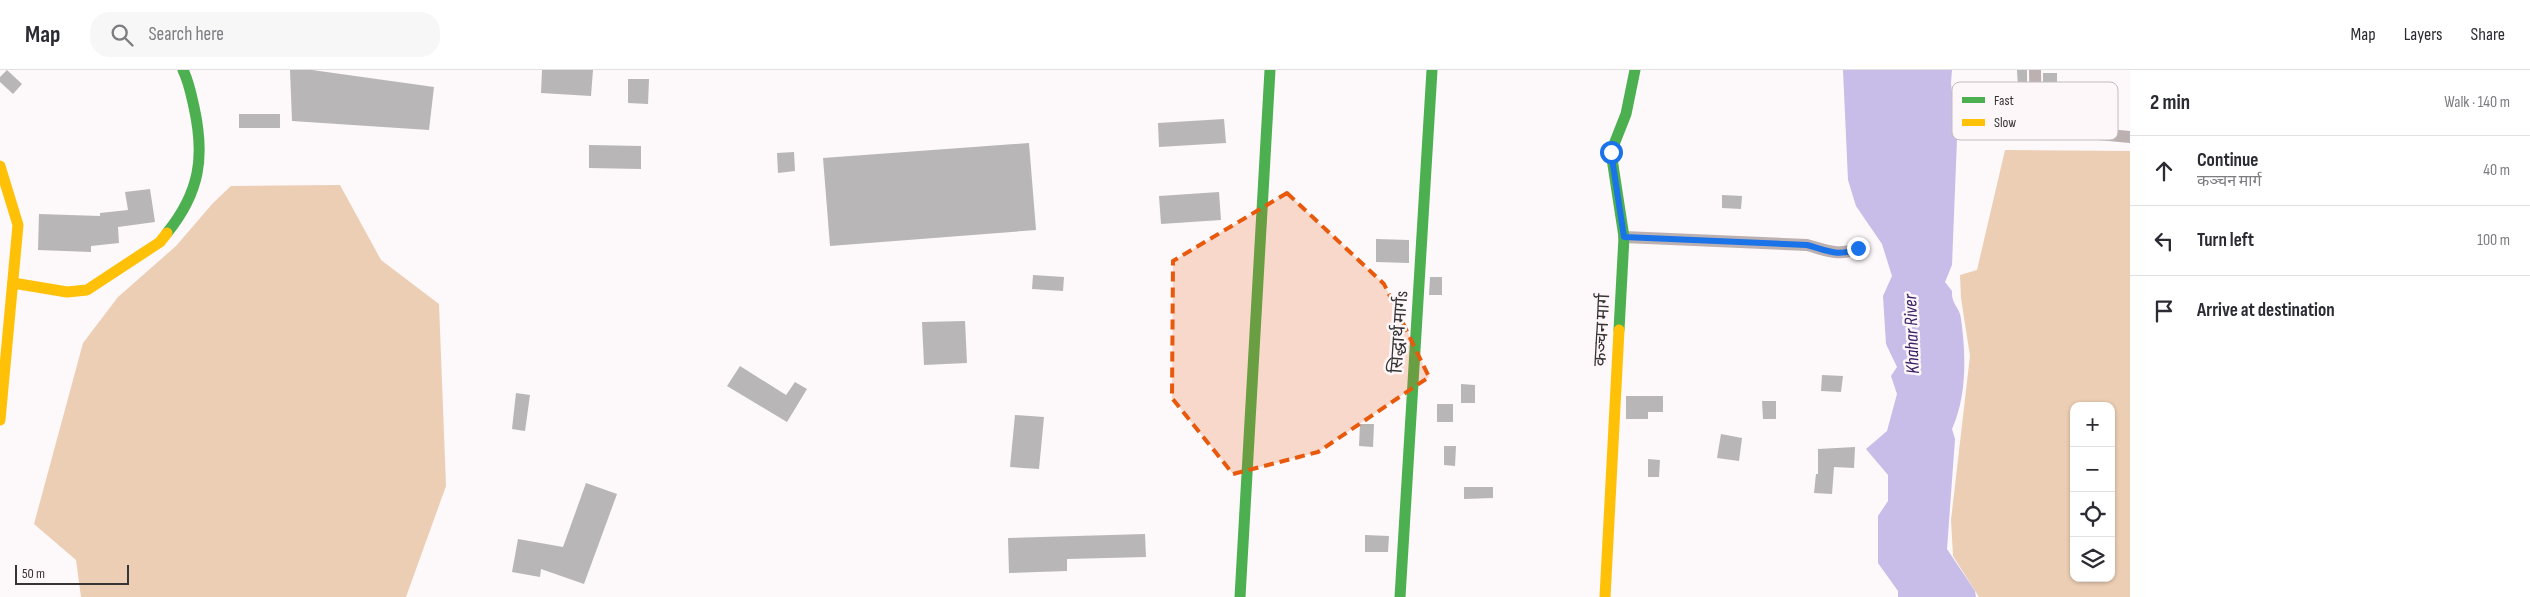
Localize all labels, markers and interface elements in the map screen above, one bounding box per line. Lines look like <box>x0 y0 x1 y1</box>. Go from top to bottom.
search box <box>90 12 440 57</box>
text: Map <box>25 20 60 49</box>
icon: search <box>108 21 136 49</box>
text: Search here <box>148 23 224 46</box>
text: Map <box>2351 24 2376 45</box>
text: Layers <box>2404 24 2443 45</box>
text: Share <box>2471 24 2505 45</box>
legend <box>1952 82 2118 140</box>
text: 2 min <box>2150 90 2190 115</box>
text: Fast <box>1994 92 2014 109</box>
text: Walk · 140 m <box>2444 93 2510 112</box>
text: Slow <box>1994 114 2016 131</box>
route start <box>1600 141 1623 164</box>
text: Continue <box>2197 149 2258 172</box>
icon: ahead <box>2150 157 2178 185</box>
text: 40 m <box>2483 161 2510 180</box>
text: कञ्चन मार्ग <box>2197 172 2261 191</box>
icon: left <box>2150 227 2178 255</box>
text: Turn left <box>2197 229 2254 252</box>
text: 100 m <box>2477 231 2510 250</box>
route end <box>1847 237 1870 260</box>
street label: सिद्धार्थ मार्गs <box>1385 290 1412 374</box>
street label: कञ्चन मार्ग <box>1589 292 1614 367</box>
water label: Khahar River <box>1899 293 1925 374</box>
icon: arrive <box>2150 297 2178 325</box>
text: Arrive at destination <box>2197 299 2335 322</box>
map controls <box>2070 402 2115 582</box>
button: + <box>2070 402 2115 447</box>
button: − <box>2070 447 2115 492</box>
button: locate <box>2070 492 2115 537</box>
button: layers <box>2070 537 2115 582</box>
scale bar <box>15 562 129 585</box>
text: 50 m <box>22 565 45 582</box>

